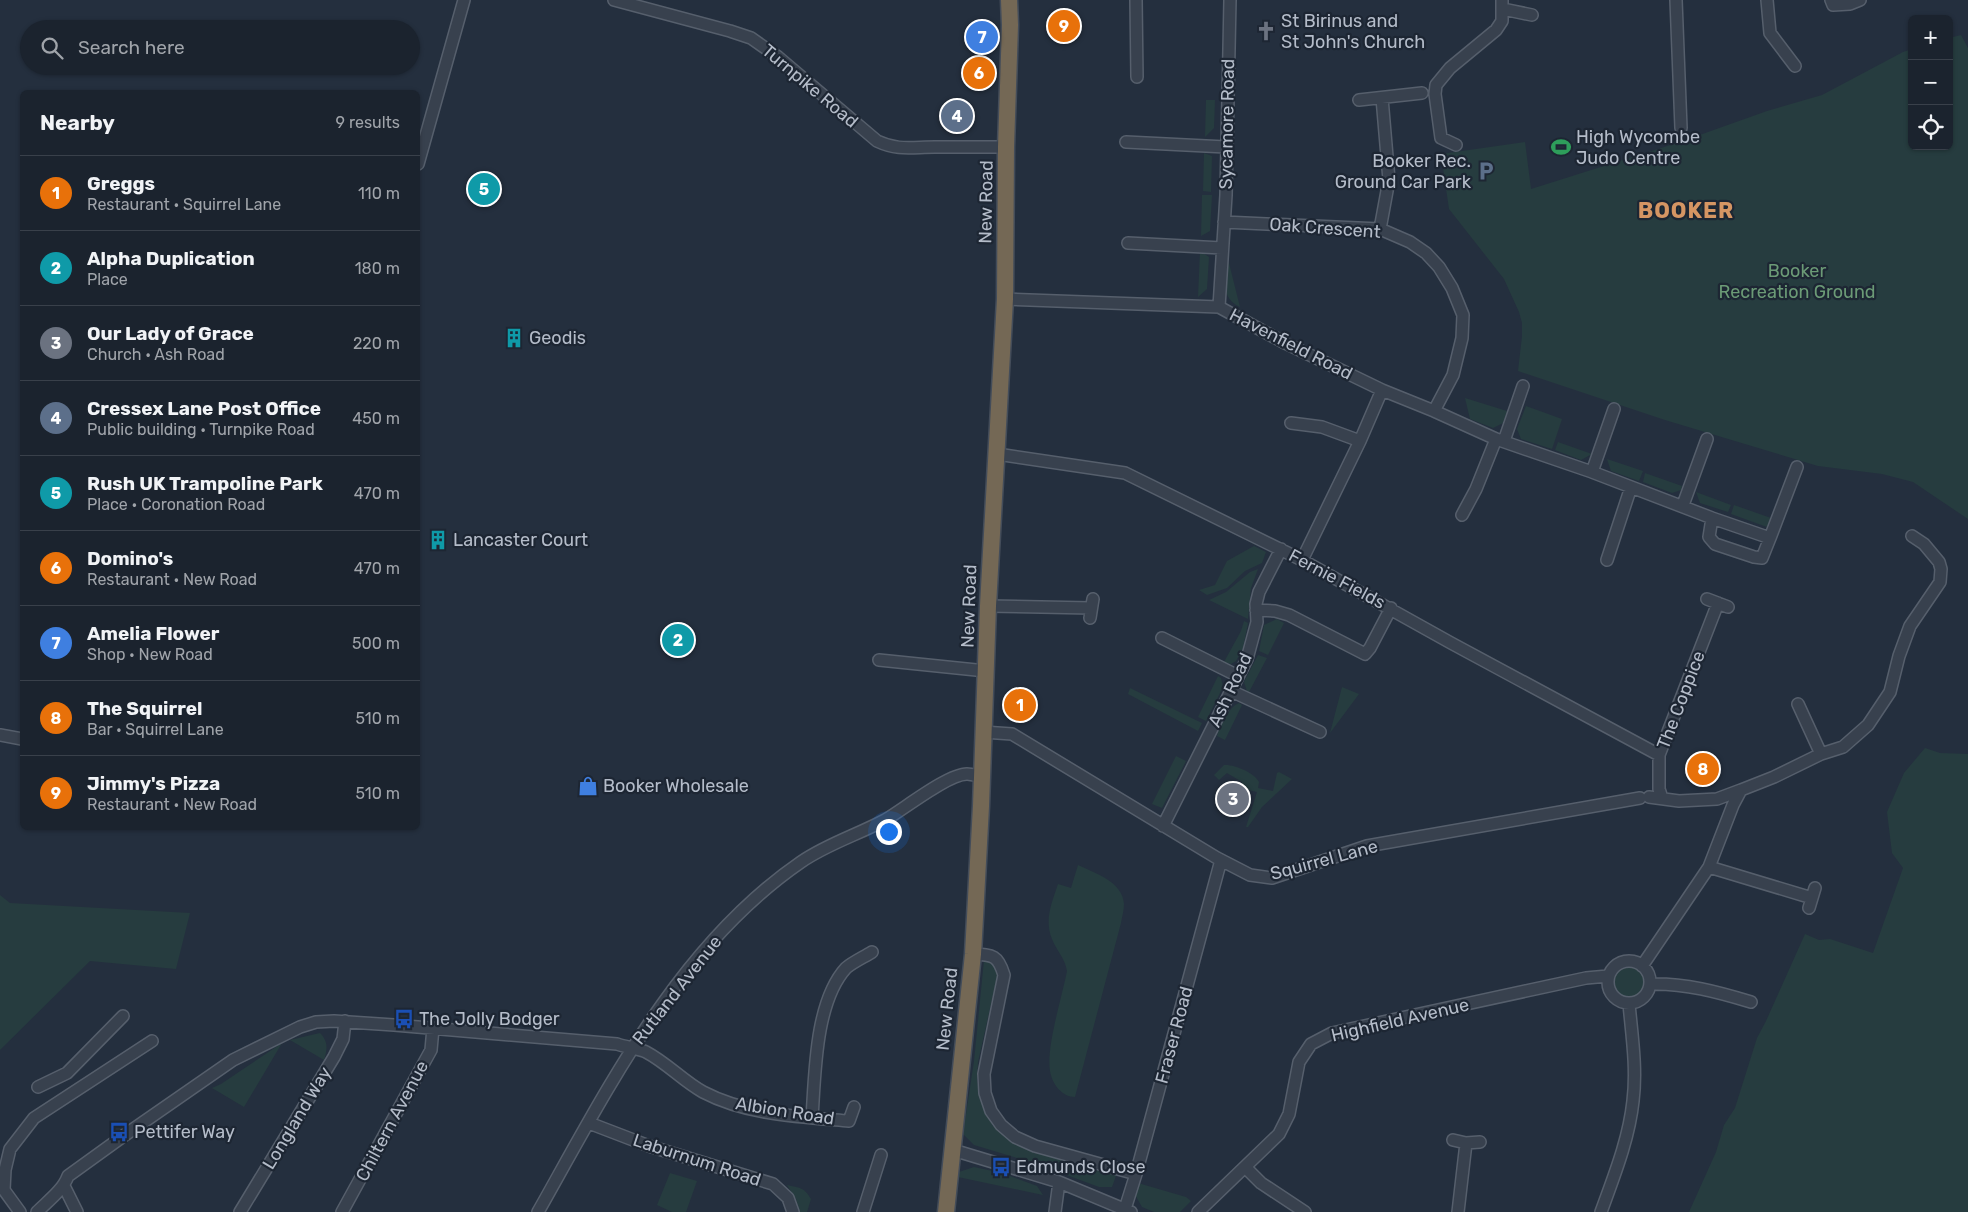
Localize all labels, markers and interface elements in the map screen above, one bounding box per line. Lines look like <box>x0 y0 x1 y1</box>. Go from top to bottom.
pin: 9 <box>1048 7 1080 45</box>
place label: St Birinus and St John's Church <box>1281 10 1425 53</box>
map controls <box>1908 15 1953 150</box>
button: + <box>1908 15 1953 60</box>
pin: 7 <box>966 18 998 56</box>
search box <box>20 20 420 75</box>
church icon: St Birinus and St John's Church <box>1255 20 1277 42</box>
icon: search <box>38 34 66 62</box>
text: Search here <box>78 36 185 59</box>
street label: Turnpike Road <box>757 39 863 133</box>
pin: 6 <box>963 54 995 92</box>
street label: Sycamore Road <box>1215 58 1239 190</box>
button: − <box>1908 60 1953 105</box>
pin: 4 <box>941 97 973 135</box>
button: locate <box>1908 105 1953 150</box>
text: Nearby <box>40 110 115 135</box>
text: 9 results <box>336 113 400 132</box>
place label: High Wycombe Judo Centre <box>1576 126 1700 169</box>
sports icon: High Wycombe Judo Centre <box>1550 136 1572 158</box>
place label: Booker Rec. Ground Car Park <box>1335 150 1472 193</box>
street label: New Road <box>974 160 998 244</box>
parking icon: Booker Rec. Ground Car Park <box>1475 160 1497 182</box>
pin: 5 <box>468 170 500 208</box>
text: Greggs <box>87 172 155 195</box>
text: 1 <box>52 184 60 203</box>
text: 110 m <box>358 184 400 203</box>
text: Restaurant · Squirrel Lane <box>87 195 281 214</box>
district label: BOOKER <box>1638 197 1734 224</box>
street label: Oak Crescent <box>1269 213 1381 243</box>
text: Alpha Duplication <box>87 247 255 270</box>
text: 2 <box>51 259 61 278</box>
text: 180 m <box>355 259 400 278</box>
park label: Booker Recreation Ground <box>1718 260 1876 303</box>
text: Place <box>87 270 128 289</box>
street label: Havenfield Road <box>1226 304 1356 384</box>
text: Our Lady of Grace <box>87 322 254 345</box>
building icon: Geodis <box>503 327 525 349</box>
place label: Geodis <box>529 327 586 349</box>
text: 3 <box>51 334 61 353</box>
text: 220 m <box>353 334 400 353</box>
text: Church · Ash Road <box>87 345 225 364</box>
text: Cressex Lane Post Office <box>87 397 321 420</box>
text: 4 <box>51 409 61 428</box>
text: 450 m <box>352 409 400 428</box>
text: Public building · Turnpike Road <box>87 420 315 439</box>
text: Rush UK Trampoline Park <box>87 472 323 495</box>
text: 5 <box>51 484 61 503</box>
text: 470 m <box>354 484 400 503</box>
text: Place · Coronation Road <box>87 495 265 514</box>
building icon: Lancaster Court <box>427 529 449 551</box>
place label: Lancaster Court <box>453 529 588 551</box>
street label: Fernie Fields <box>1285 544 1389 614</box>
text: Domino's <box>87 547 173 570</box>
text: 6 <box>51 559 61 578</box>
text: 470 m <box>354 559 400 578</box>
street label: New Road <box>957 564 981 648</box>
text: Restaurant · New Road <box>87 570 257 589</box>
pin: 2 <box>662 621 694 659</box>
text: Amelia Flower <box>87 622 219 645</box>
text: 7 <box>51 634 61 653</box>
text: 500 m <box>352 634 400 653</box>
text: Shop · New Road <box>87 645 213 664</box>
street label: The Coppice <box>1652 648 1710 752</box>
street label: Ash Road <box>1203 649 1257 731</box>
pin: 1 <box>1004 686 1036 724</box>
text: The Squirrel <box>87 697 202 720</box>
text: 8 <box>51 709 61 728</box>
text: 510 m <box>356 709 400 728</box>
text: Bar · Squirrel Lane <box>87 720 224 739</box>
pin: 8 <box>1687 750 1719 788</box>
text: Jimmy's Pizza <box>87 772 220 795</box>
shop icon: Booker Wholesale <box>577 775 599 797</box>
place label: Booker Wholesale <box>603 775 749 797</box>
pin: 3 <box>1217 780 1249 818</box>
text: 9 <box>51 784 61 803</box>
text: 510 m <box>356 784 400 803</box>
text: Restaurant · New Road <box>87 795 257 814</box>
your location <box>876 819 902 845</box>
street label: Squirrel Lane <box>1268 835 1380 885</box>
street label: Rutland Avenue <box>628 931 726 1049</box>
street label: New Road <box>932 966 962 1052</box>
street label: Fraser Road <box>1150 984 1198 1086</box>
street label: Highfield Avenue <box>1329 993 1471 1047</box>
bus stop icon: The Jolly Bodger <box>393 1008 415 1030</box>
place label: The Jolly Bodger <box>419 1008 560 1030</box>
street label: Chiltern Avenue <box>351 1057 433 1185</box>
street label: Longland Way <box>258 1063 336 1173</box>
street label: Albion Road <box>734 1092 836 1130</box>
bus stop icon: Pettifer Way <box>108 1121 130 1143</box>
place label: Pettifer Way <box>134 1121 235 1143</box>
street label: Laburnum Road <box>630 1129 764 1191</box>
bus stop icon: Edmunds Close <box>990 1156 1012 1178</box>
place label: Edmunds Close <box>1016 1156 1146 1178</box>

